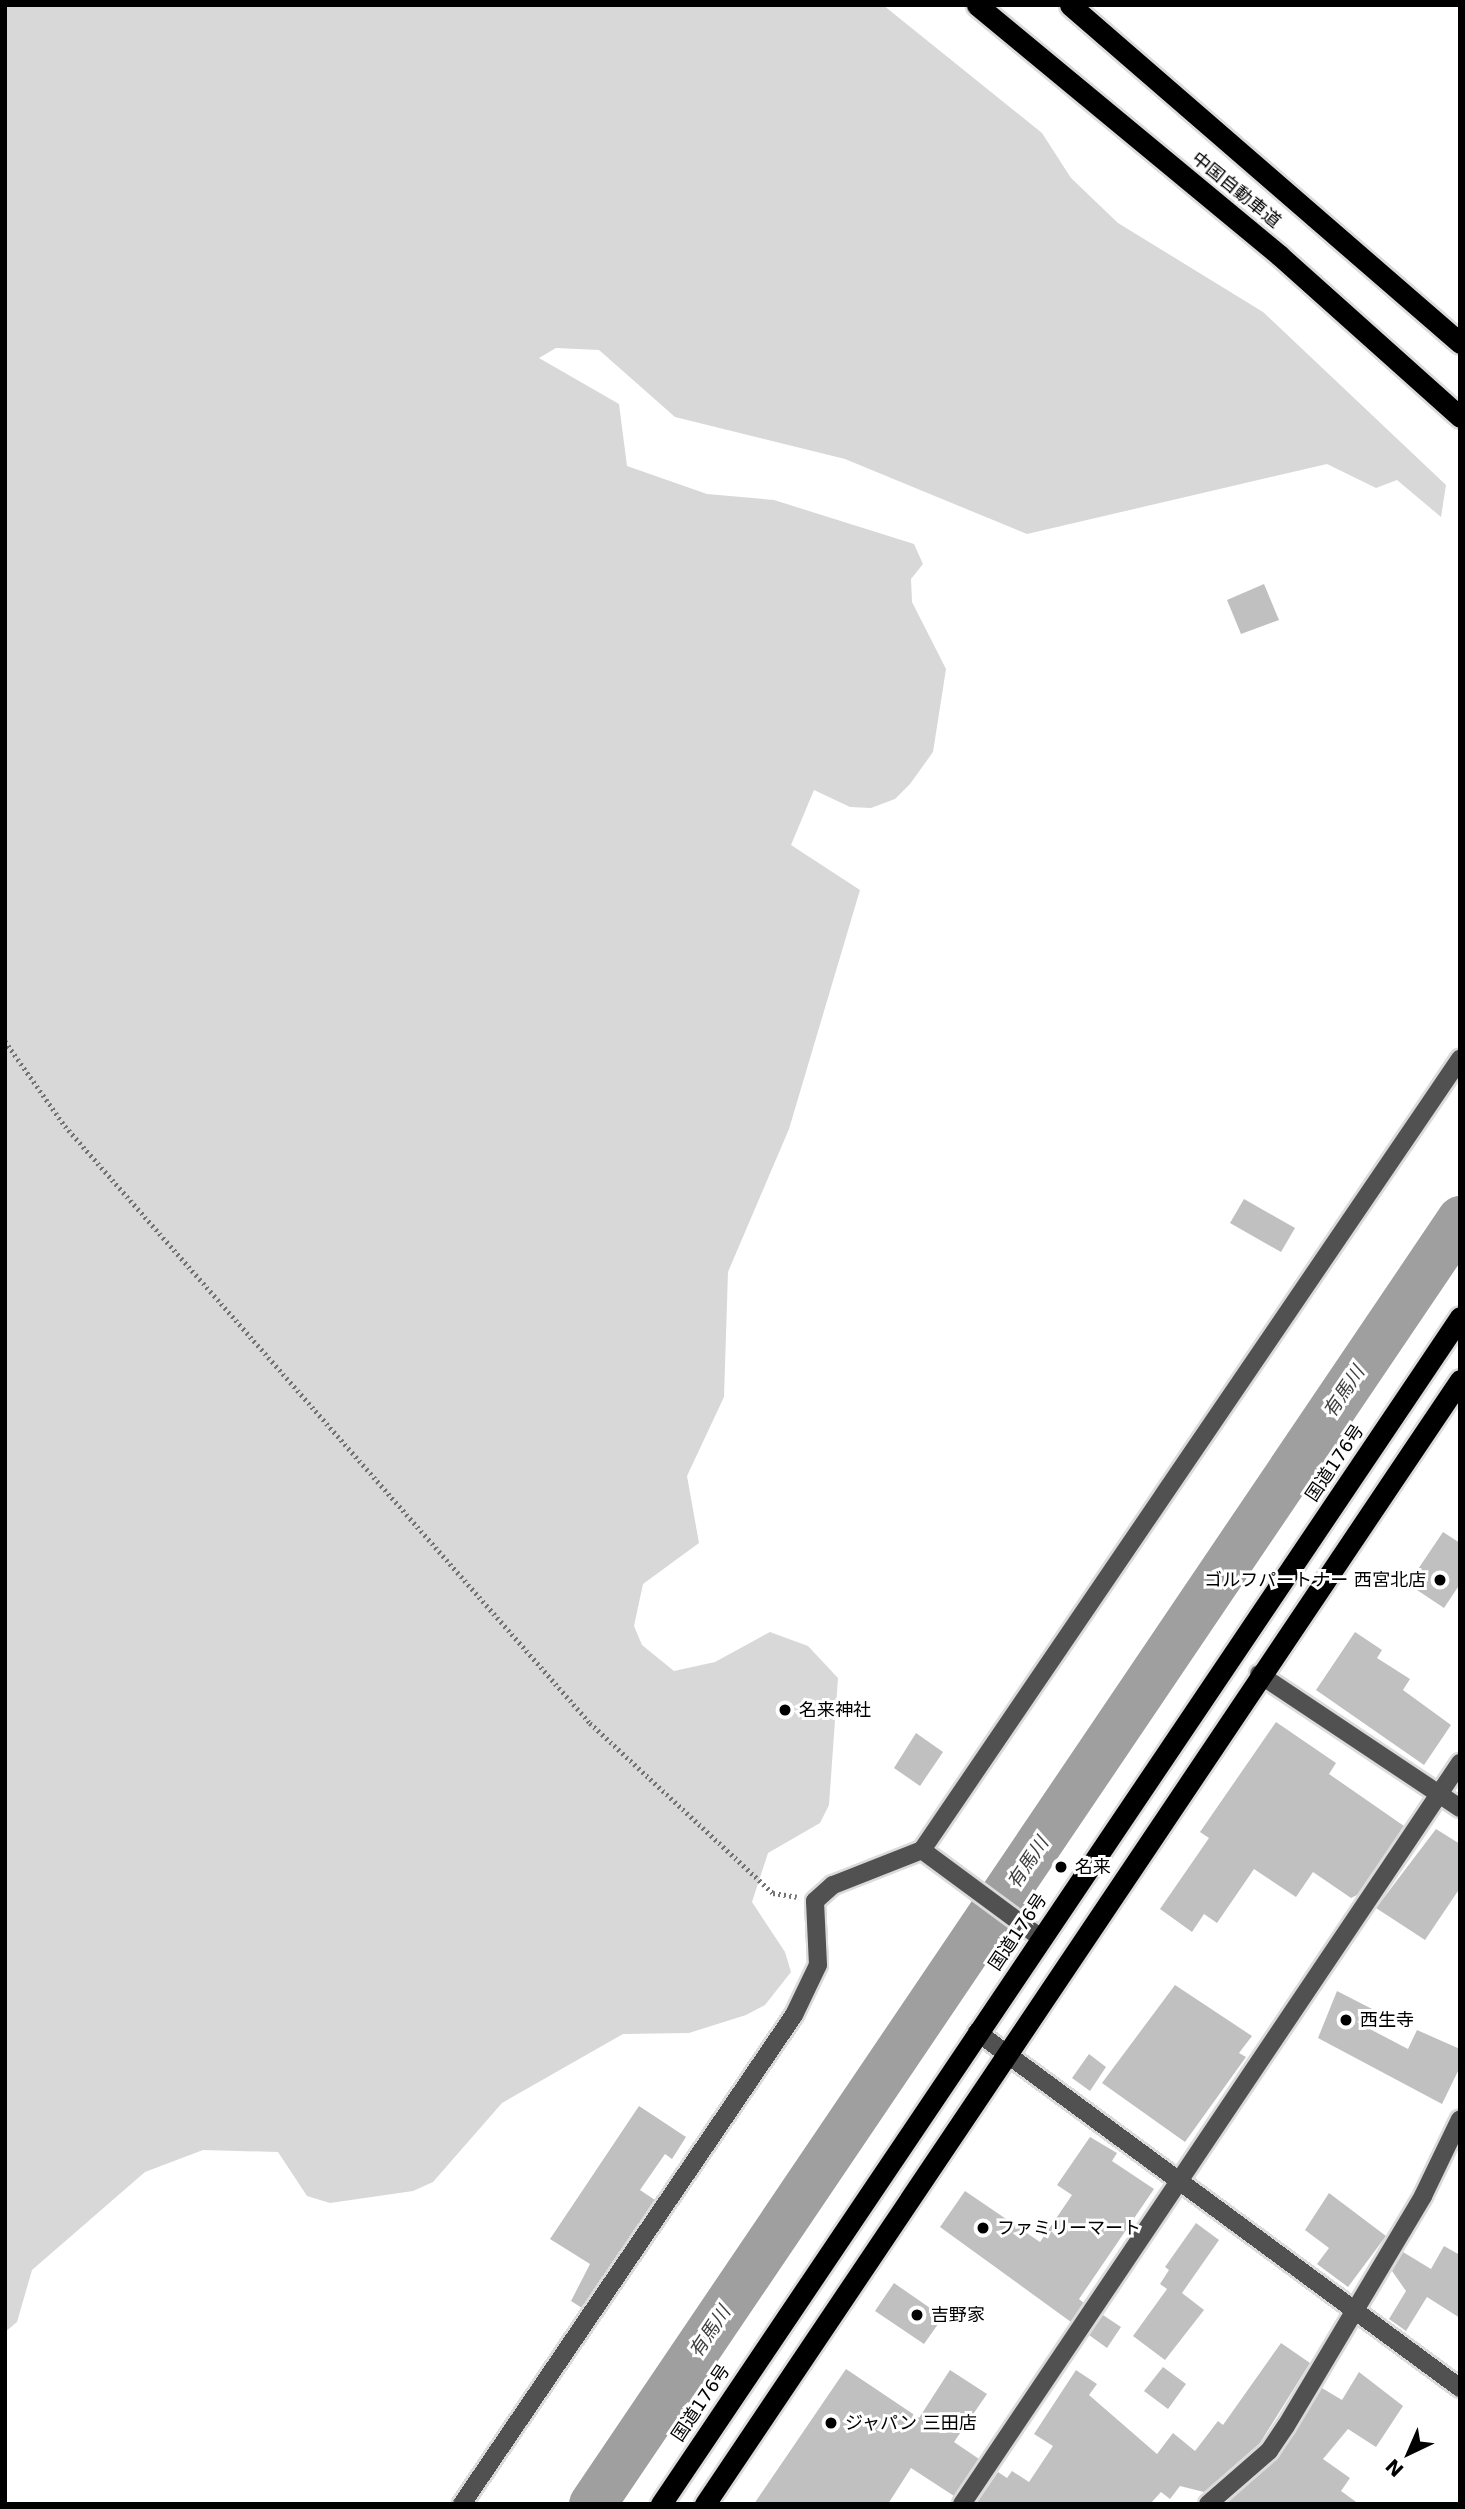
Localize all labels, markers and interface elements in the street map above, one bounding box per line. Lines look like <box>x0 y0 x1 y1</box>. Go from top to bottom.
street label: 中国自動車道 <box>1187 148 1285 232</box>
water label: 有馬川 <box>1319 1362 1369 1422</box>
street label: 国道176号 <box>1301 1420 1369 1506</box>
place label: ゴルフパートナー 西宮北店 <box>1204 1569 1426 1591</box>
marker: ゴルフパートナー 西宮北店 <box>1432 1572 1448 1588</box>
place label: 名来神社 <box>799 1699 871 1721</box>
marker: 名来神社 <box>777 1702 793 1718</box>
water label: 有馬川 <box>1003 1833 1053 1893</box>
place label: 名来 <box>1075 1856 1111 1878</box>
marker: 名来 <box>1053 1859 1069 1875</box>
street label: 国道176号 <box>984 1889 1052 1975</box>
place label: 西生寺 <box>1360 2009 1414 2031</box>
marker: 西生寺 <box>1338 2012 1354 2028</box>
place label: ファミリーマート <box>997 2217 1141 2239</box>
marker: ファミリーマート <box>975 2220 991 2236</box>
water label: 有馬川 <box>685 2302 735 2362</box>
place label: 吉野家 <box>931 2304 985 2326</box>
marker: 吉野家 <box>909 2307 925 2323</box>
street label: 国道176号 <box>667 2360 735 2446</box>
place label: ジャパン 三田店 <box>845 2412 977 2434</box>
marker: ジャパン 三田店 <box>823 2415 839 2431</box>
north arrow <box>1374 2418 1444 2488</box>
text: N <box>1381 2455 1408 2482</box>

